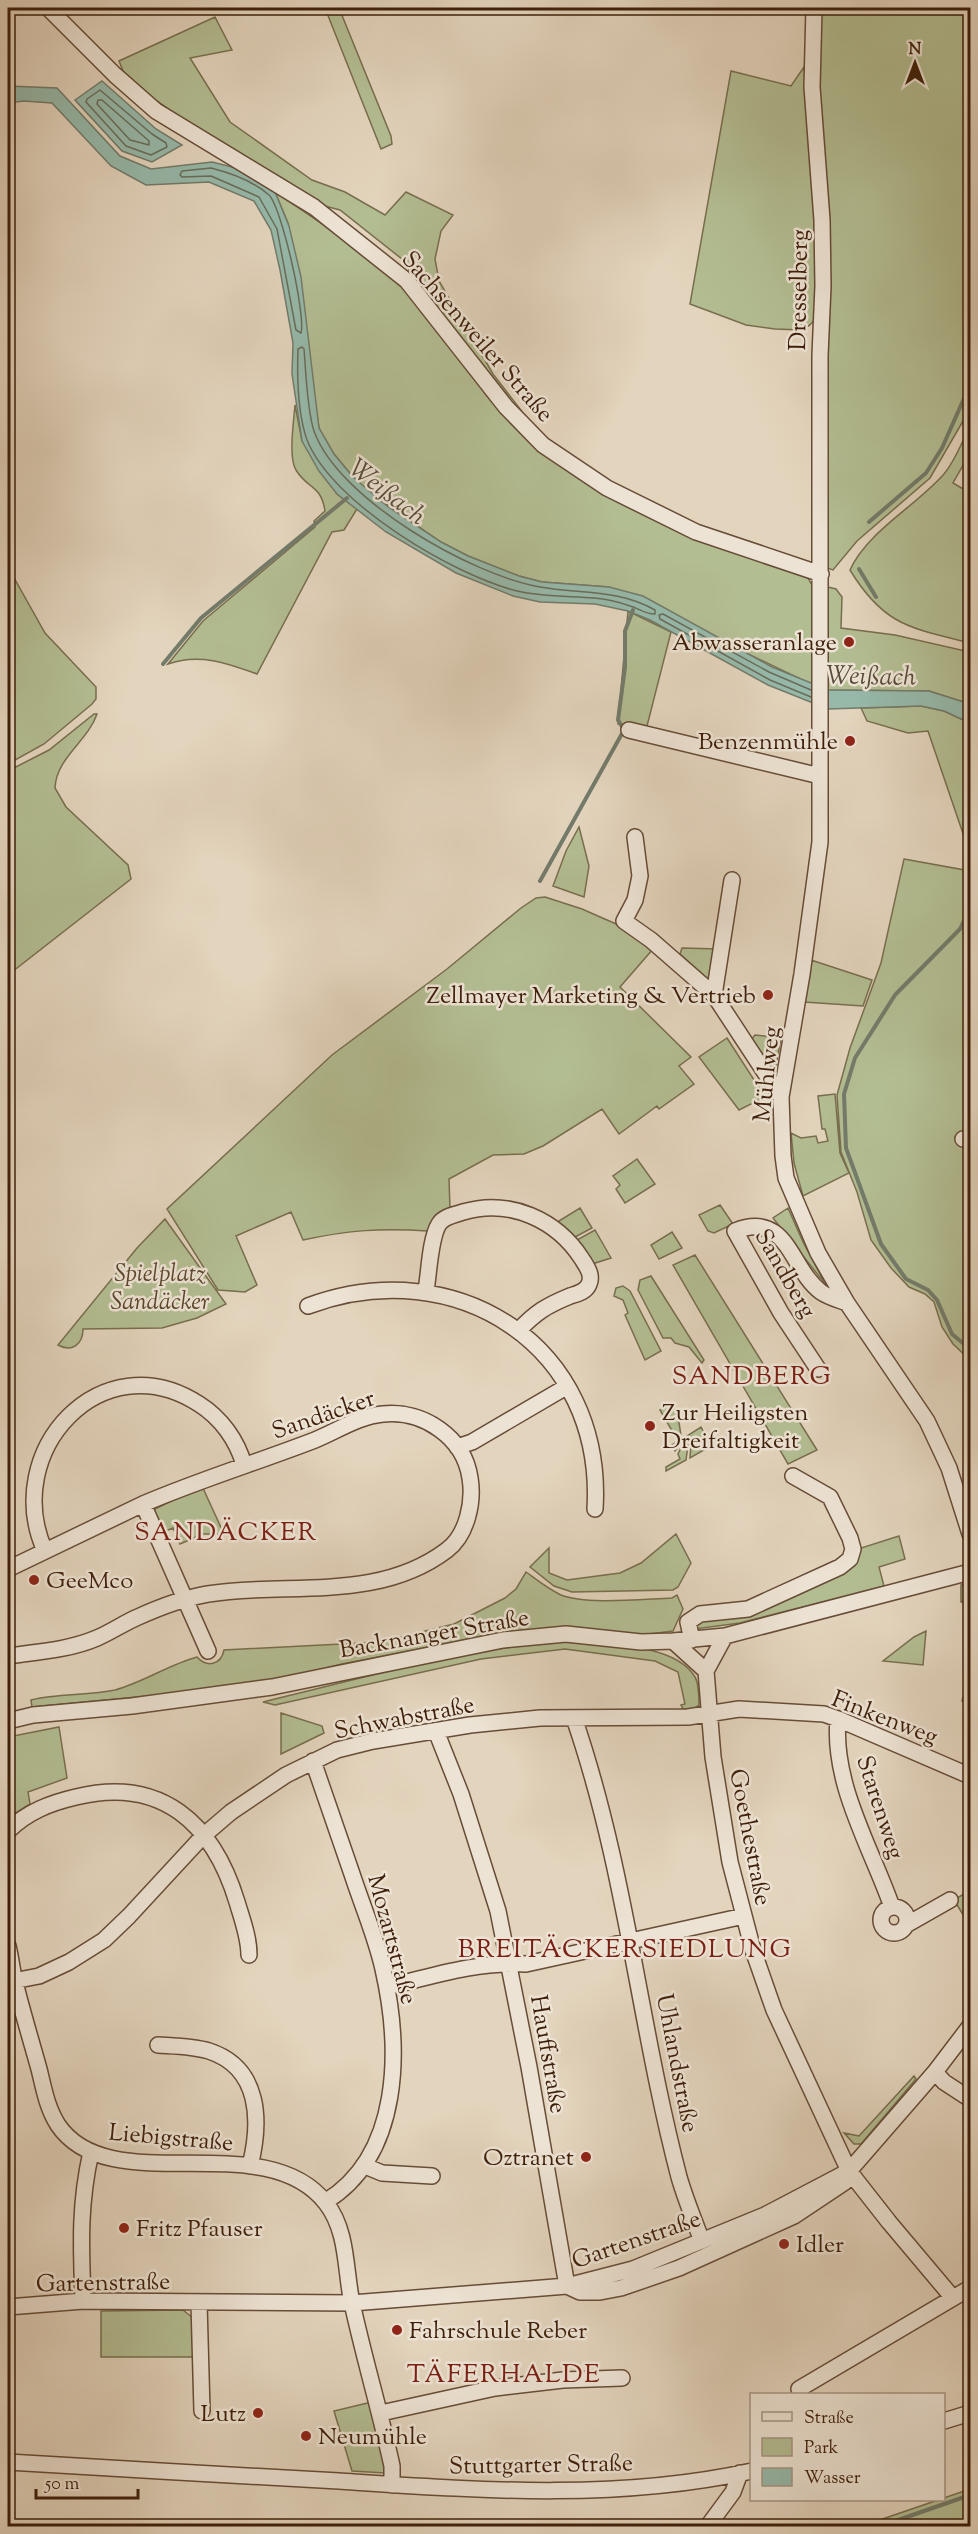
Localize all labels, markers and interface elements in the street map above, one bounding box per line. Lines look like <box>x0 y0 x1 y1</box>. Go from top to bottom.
north arrow <box>885 33 945 93</box>
text: N <box>909 39 922 62</box>
street label: Dresselberg <box>782 229 818 351</box>
street label: Sachsenweiler Straße <box>392 244 561 430</box>
water label: Weißach <box>340 451 434 535</box>
place label: Abwasseranlage <box>672 627 837 661</box>
marker: Abwasseranlage <box>842 635 856 649</box>
water label: Weißach <box>826 658 917 697</box>
place label: Benzenmühle <box>698 726 838 760</box>
marker: Benzenmühle <box>843 734 857 748</box>
place label: Zellmayer Marketing & Vertrieb <box>427 980 756 1014</box>
marker: Zellmayer Marketing & Vertrieb <box>761 988 775 1002</box>
street label: Mühlweg <box>746 1024 790 1124</box>
street label: Sandberg <box>745 1223 824 1325</box>
park label: Spielplatz Sandäcker <box>111 1258 210 1320</box>
district label: SANDBERG <box>672 1359 832 1396</box>
street label: Sandäcker <box>267 1382 380 1449</box>
place label: Zur Heiligsten Dreifaltigkeit <box>662 1397 809 1459</box>
marker: Zur Heiligsten Dreifaltigkeit <box>643 1419 657 1433</box>
district label: SANDÄCKER <box>134 1515 318 1552</box>
place label: GeeMco <box>46 1565 133 1599</box>
marker: GeeMco <box>27 1573 41 1587</box>
street label: Backnanger Straße <box>337 1602 532 1668</box>
street label: Finkenweg <box>826 1683 943 1755</box>
street label: Schwabstraße <box>331 1689 477 1749</box>
street label: Starenweg <box>846 1751 912 1864</box>
street label: Goethestraße <box>719 1766 779 1909</box>
street label: Mozartstraße <box>357 1871 425 2008</box>
district label: BREITÄCKERSIEDLUNG <box>458 1932 792 1969</box>
street label: Uhlandstraße <box>646 1991 706 2136</box>
street label: Hauffstraße <box>520 1992 574 2116</box>
street label: Liebigstraße <box>107 2117 235 2161</box>
place label: Oztranet <box>483 2142 574 2176</box>
marker: Oztranet <box>579 2150 593 2164</box>
street label: Gartenstraße <box>568 2203 706 2279</box>
place label: Fritz Pfauser <box>136 2213 263 2247</box>
marker: Fritz Pfauser <box>117 2221 131 2235</box>
place label: Idler <box>796 2229 844 2263</box>
marker: Idler <box>777 2237 791 2251</box>
street label: Gartenstraße <box>36 2266 171 2302</box>
place label: Fahrschule Reber <box>409 2315 587 2349</box>
marker: Fahrschule Reber <box>390 2323 404 2337</box>
district label: TÄFERHALDE <box>407 2357 601 2394</box>
legend <box>750 2393 945 2501</box>
place label: Lutz <box>200 2398 246 2432</box>
marker: Lutz <box>251 2406 265 2420</box>
text: Straße <box>804 2406 854 2432</box>
place label: Neumühle <box>318 2421 427 2455</box>
marker: Neumühle <box>299 2429 313 2443</box>
text: Park <box>804 2436 839 2462</box>
street label: Stuttgarter Straße <box>449 2447 633 2485</box>
scale bar <box>36 2462 138 2500</box>
text: Wasser <box>804 2466 861 2492</box>
text: 50 m <box>44 2472 80 2498</box>

